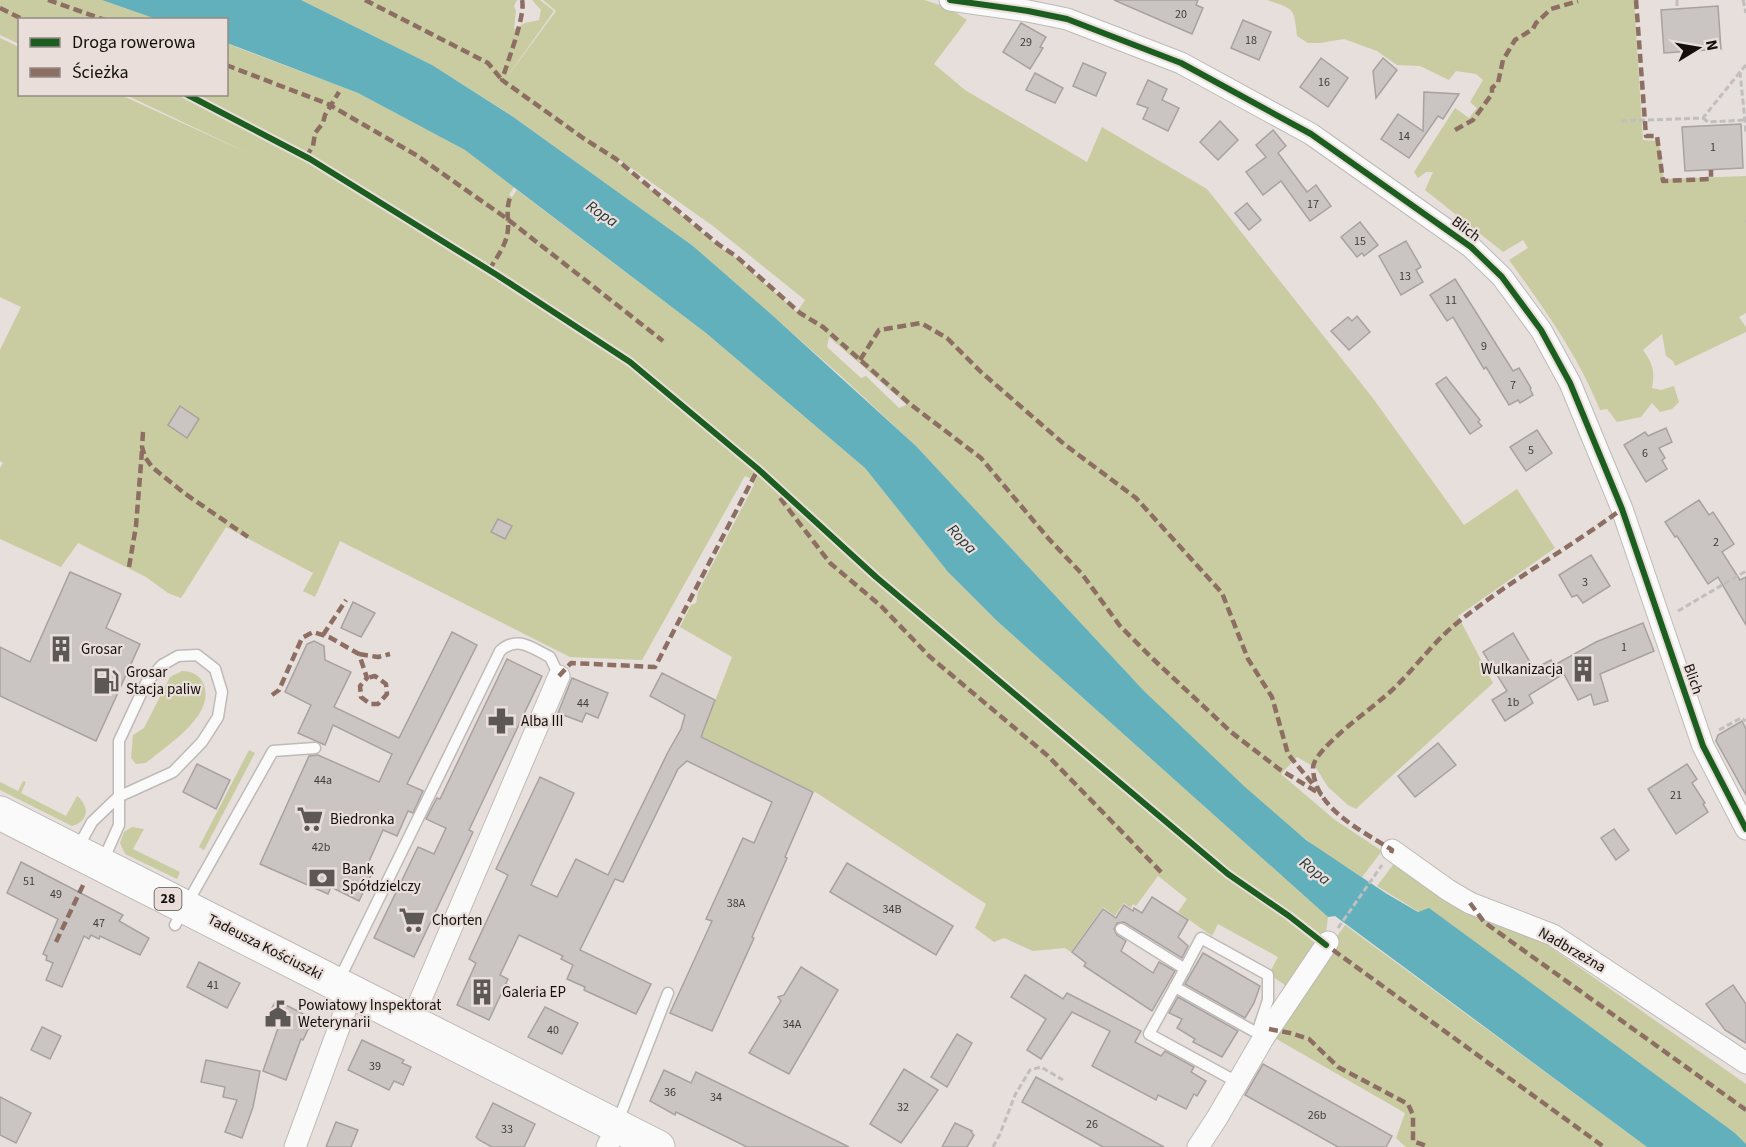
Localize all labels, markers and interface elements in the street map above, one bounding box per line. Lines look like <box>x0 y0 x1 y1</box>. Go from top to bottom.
house number: 20 <box>1175 6 1187 23</box>
legend <box>18 18 228 96</box>
north arrow <box>1668 18 1728 78</box>
text: Droga rowerowa <box>72 30 196 55</box>
house number: 18 <box>1245 32 1257 49</box>
house number: 29 <box>1020 34 1032 51</box>
text: N <box>1700 38 1724 53</box>
text: Ścieżka <box>72 60 129 85</box>
house number: 16 <box>1318 74 1330 91</box>
house number: 14 <box>1398 128 1410 145</box>
house number: 1 <box>1710 139 1716 156</box>
water label: Ropa <box>582 195 623 233</box>
house number: 17 <box>1307 196 1319 213</box>
street label: Blich <box>1447 211 1485 247</box>
house number: 15 <box>1354 233 1366 250</box>
house number: 13 <box>1399 268 1411 285</box>
house number: 11 <box>1445 292 1457 309</box>
house number: 9 <box>1481 338 1487 355</box>
house number: 7 <box>1510 377 1516 394</box>
house number: 5 <box>1528 442 1534 459</box>
house number: 6 <box>1642 445 1648 462</box>
water label: Ropa <box>942 519 982 559</box>
house number: 2 <box>1713 534 1719 551</box>
house number: 3 <box>1582 574 1588 591</box>
building icon: Grosar <box>46 634 76 664</box>
place label: Grosar <box>81 639 123 660</box>
house number: 1 <box>1621 639 1627 656</box>
building icon: Wulkanizacja <box>1568 654 1598 684</box>
place label: Wulkanizacja <box>1481 659 1563 680</box>
street label: Blich <box>1678 661 1708 697</box>
place label: Grosar Stacja paliw <box>126 662 201 700</box>
fuel station icon: Grosar Stacja paliw <box>91 666 121 696</box>
house number: 1b <box>1507 694 1520 711</box>
house number: 44 <box>577 695 589 712</box>
pharmacy icon: Alba III <box>486 706 516 736</box>
place label: Alba III <box>521 711 563 732</box>
house number: 44a <box>314 772 332 789</box>
house number: 21 <box>1670 787 1682 804</box>
supermarket icon: Biedronka <box>295 804 325 834</box>
place label: Biedronka <box>330 809 395 830</box>
house number: 42b <box>312 839 331 856</box>
water label: Ropa <box>1295 852 1336 890</box>
place label: Bank Spółdzielczy <box>342 859 421 897</box>
bank icon: Bank Spółdzielczy <box>307 863 337 893</box>
house number: 51 <box>23 873 35 890</box>
house number: 49 <box>50 886 62 903</box>
road number: 28 <box>154 888 182 910</box>
house number: 38A <box>727 895 746 912</box>
house number: 34B <box>883 901 901 918</box>
supermarket icon: Chorten <box>397 905 427 935</box>
street label: Tadeusza Kościuszki <box>204 909 326 985</box>
place label: Chorten <box>432 910 483 931</box>
house number: 47 <box>93 915 105 932</box>
street label: Nadbrzeżna <box>1534 922 1610 978</box>
house number: 41 <box>207 977 219 994</box>
building icon: Galeria EP <box>467 977 497 1007</box>
place label: Galeria EP <box>502 982 566 1003</box>
place label: Powiatowy Inspektorat Weterynarii <box>298 995 441 1033</box>
public building icon: Powiatowy Inspektorat Weterynarii <box>263 999 293 1029</box>
house number: 34A <box>783 1016 802 1033</box>
house number: 40 <box>547 1022 559 1039</box>
house number: 39 <box>369 1058 381 1075</box>
house number: 36 <box>664 1084 676 1101</box>
house number: 34 <box>710 1089 722 1106</box>
house number: 32 <box>897 1099 909 1116</box>
house number: 26b <box>1308 1107 1327 1124</box>
house number: 26 <box>1086 1116 1098 1133</box>
house number: 33 <box>501 1121 513 1138</box>

